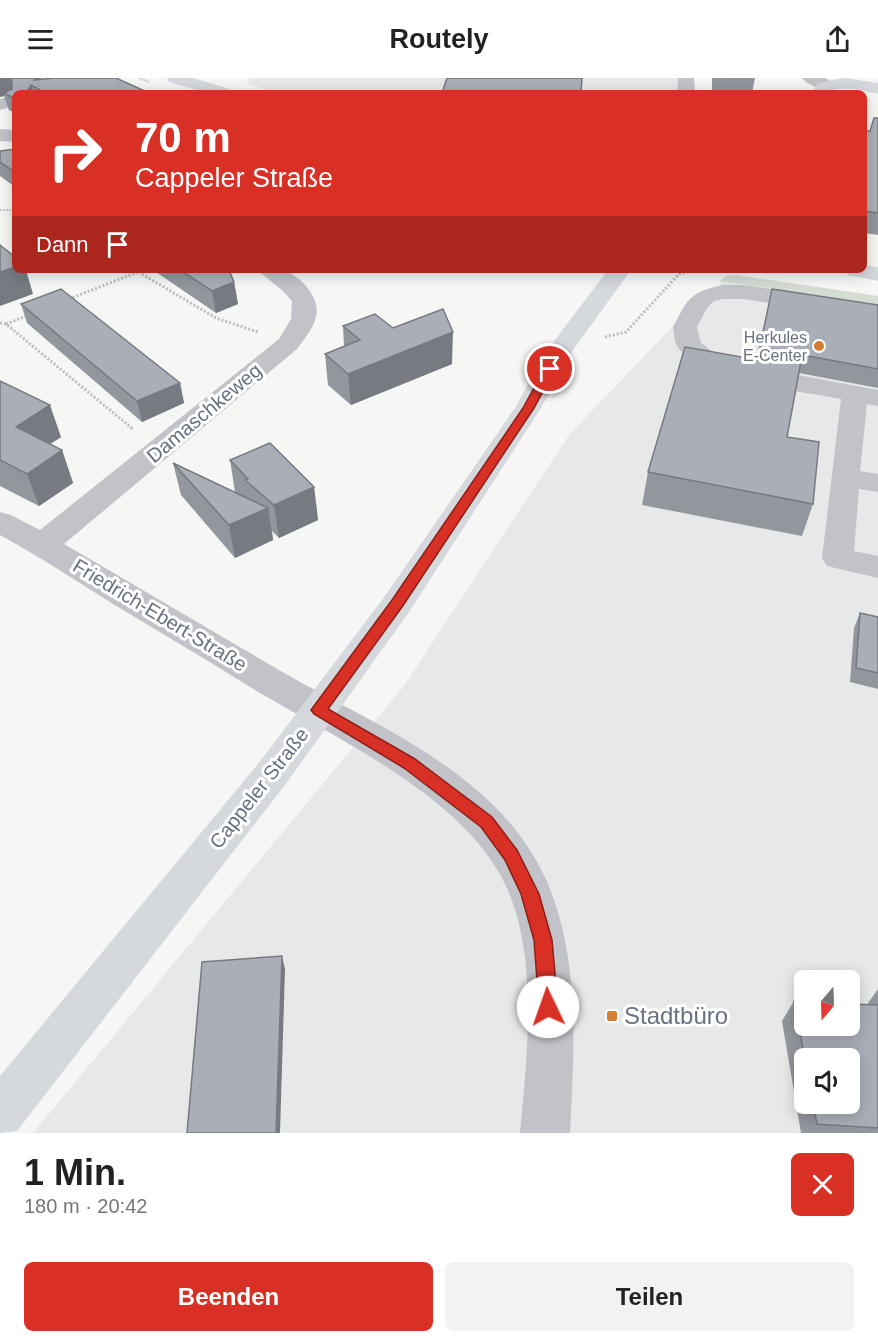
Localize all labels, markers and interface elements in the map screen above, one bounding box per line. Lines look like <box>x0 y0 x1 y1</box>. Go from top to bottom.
icon: menu <box>24 23 57 56</box>
icon: share <box>821 23 854 56</box>
text: Routely <box>389 24 489 54</box>
icon: right <box>36 114 114 192</box>
text: 70 m <box>135 114 231 161</box>
text: Cappeler Straße <box>135 163 333 193</box>
icon: arrive <box>101 228 134 261</box>
text: Dann <box>36 232 89 257</box>
place label: Herkules E-Center <box>743 329 808 364</box>
marker: Herkules E-Center <box>812 339 826 353</box>
pin <box>524 343 575 394</box>
icon: arrive <box>533 352 566 385</box>
street label: Damaschkeweg <box>142 359 266 467</box>
street label: Friedrich-Ebert-Straße <box>69 554 251 676</box>
street label: Cappeler Straße <box>205 723 313 853</box>
north arrow <box>794 970 860 1036</box>
map controls <box>794 970 860 1114</box>
position arrow <box>516 975 580 1039</box>
place label: Stadtbüro <box>624 1002 728 1029</box>
marker: Stadtbüro <box>605 1009 619 1023</box>
button: sound <box>794 1048 860 1114</box>
text: 1 Min. <box>24 1152 126 1193</box>
button: close <box>791 1153 854 1216</box>
text: 180 m · 20:42 <box>24 1195 147 1217</box>
button: Beenden <box>24 1262 433 1331</box>
button: Teilen <box>445 1262 854 1331</box>

